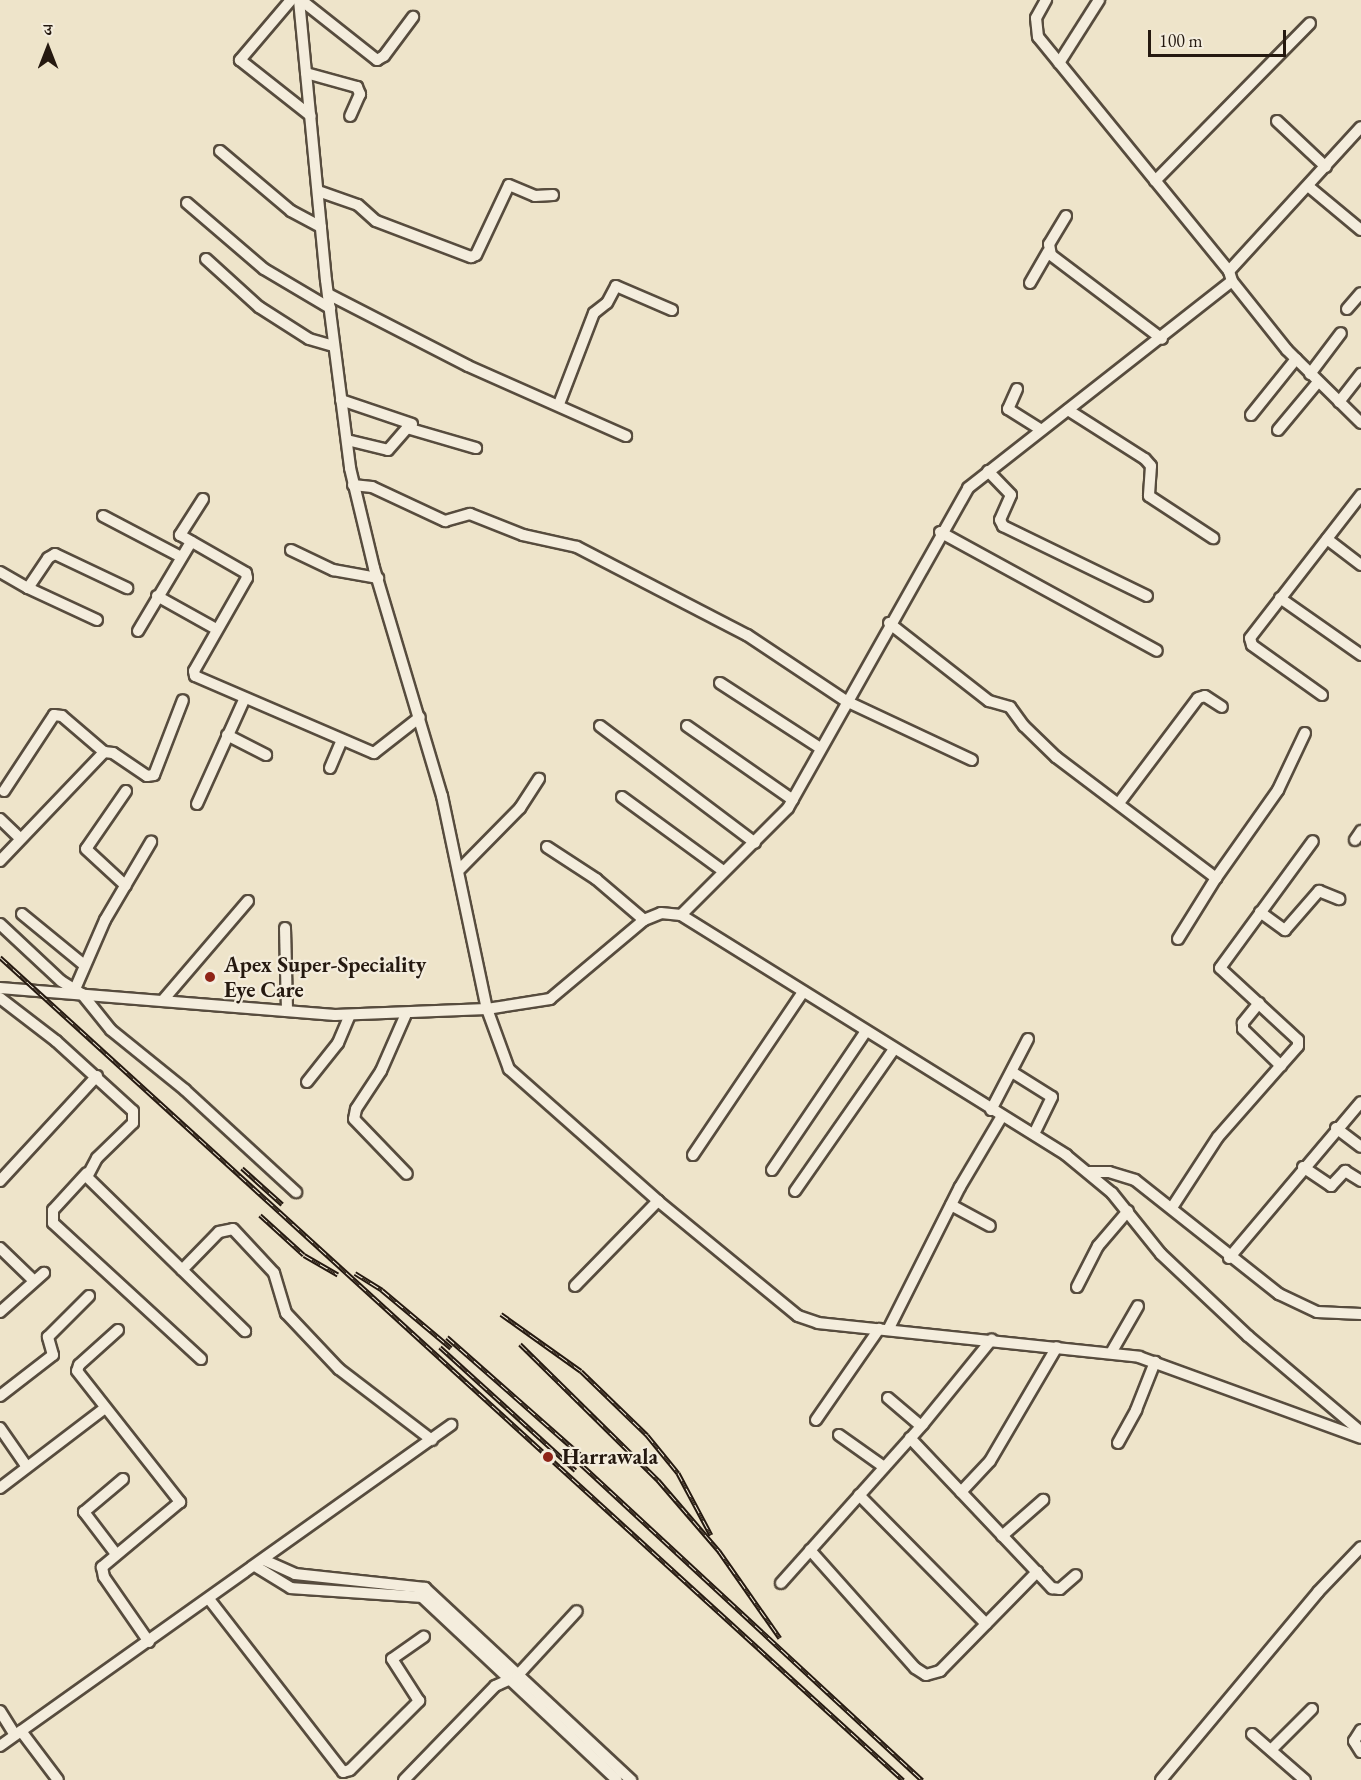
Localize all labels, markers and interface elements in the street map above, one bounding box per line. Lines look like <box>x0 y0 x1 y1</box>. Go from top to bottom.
north arrow <box>18 18 78 78</box>
scale bar <box>1151 18 1289 56</box>
text: उ <box>44 19 52 40</box>
text: 100 m <box>1159 29 1203 52</box>
place label: Apex Super-Speciality Eye Care <box>224 951 426 1002</box>
marker: Apex Super-Speciality Eye Care <box>201 968 219 986</box>
place label: Harrawala <box>562 1444 658 1470</box>
marker: Harrawala <box>539 1448 557 1466</box>

